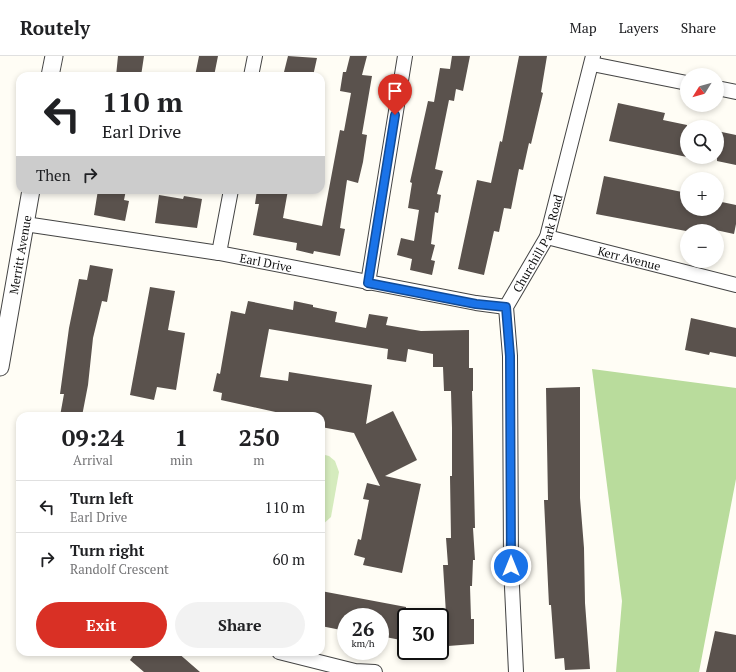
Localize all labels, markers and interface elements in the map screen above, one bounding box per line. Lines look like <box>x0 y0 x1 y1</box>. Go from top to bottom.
text: Routely <box>20 15 90 40</box>
text: Map <box>570 18 597 37</box>
text: Layers <box>619 18 659 37</box>
text: Share <box>681 18 716 37</box>
north arrow <box>680 68 724 112</box>
map controls <box>680 68 724 268</box>
pin <box>378 74 412 115</box>
icon: arrive <box>384 80 406 102</box>
text: 110 m <box>102 83 183 120</box>
icon: left <box>36 88 88 140</box>
text: Earl Drive <box>102 119 181 143</box>
button: search <box>680 120 724 164</box>
icon: right <box>79 164 101 186</box>
text: Then <box>36 165 71 185</box>
button: + <box>680 172 724 216</box>
street label: Churchill Park Road <box>509 192 565 295</box>
street label: Merritt Avenue <box>5 214 34 296</box>
button: − <box>680 224 724 268</box>
street label: Kerr Avenue <box>596 243 662 273</box>
street label: Earl Drive <box>239 250 293 275</box>
text: 09:24 <box>62 421 124 453</box>
text: 1 <box>175 421 188 453</box>
text: 250 <box>239 421 279 453</box>
text: Arrival <box>73 451 113 469</box>
text: min <box>170 451 193 469</box>
text: m <box>253 451 265 469</box>
text: Turn left <box>70 488 134 508</box>
icon: left <box>36 496 58 518</box>
text: 110 m <box>264 497 305 517</box>
text: Earl Drive <box>70 508 127 526</box>
text: Turn right <box>70 540 145 560</box>
position arrow <box>490 545 532 587</box>
icon: right <box>36 548 58 570</box>
text: 60 m <box>272 549 305 569</box>
text: Randolf Crescent <box>70 560 169 578</box>
button: Exit <box>36 602 167 648</box>
button: Share <box>175 602 305 648</box>
speed limit sign: 30 <box>397 608 449 660</box>
text: 26 <box>352 615 374 642</box>
text: km/h <box>351 637 375 650</box>

